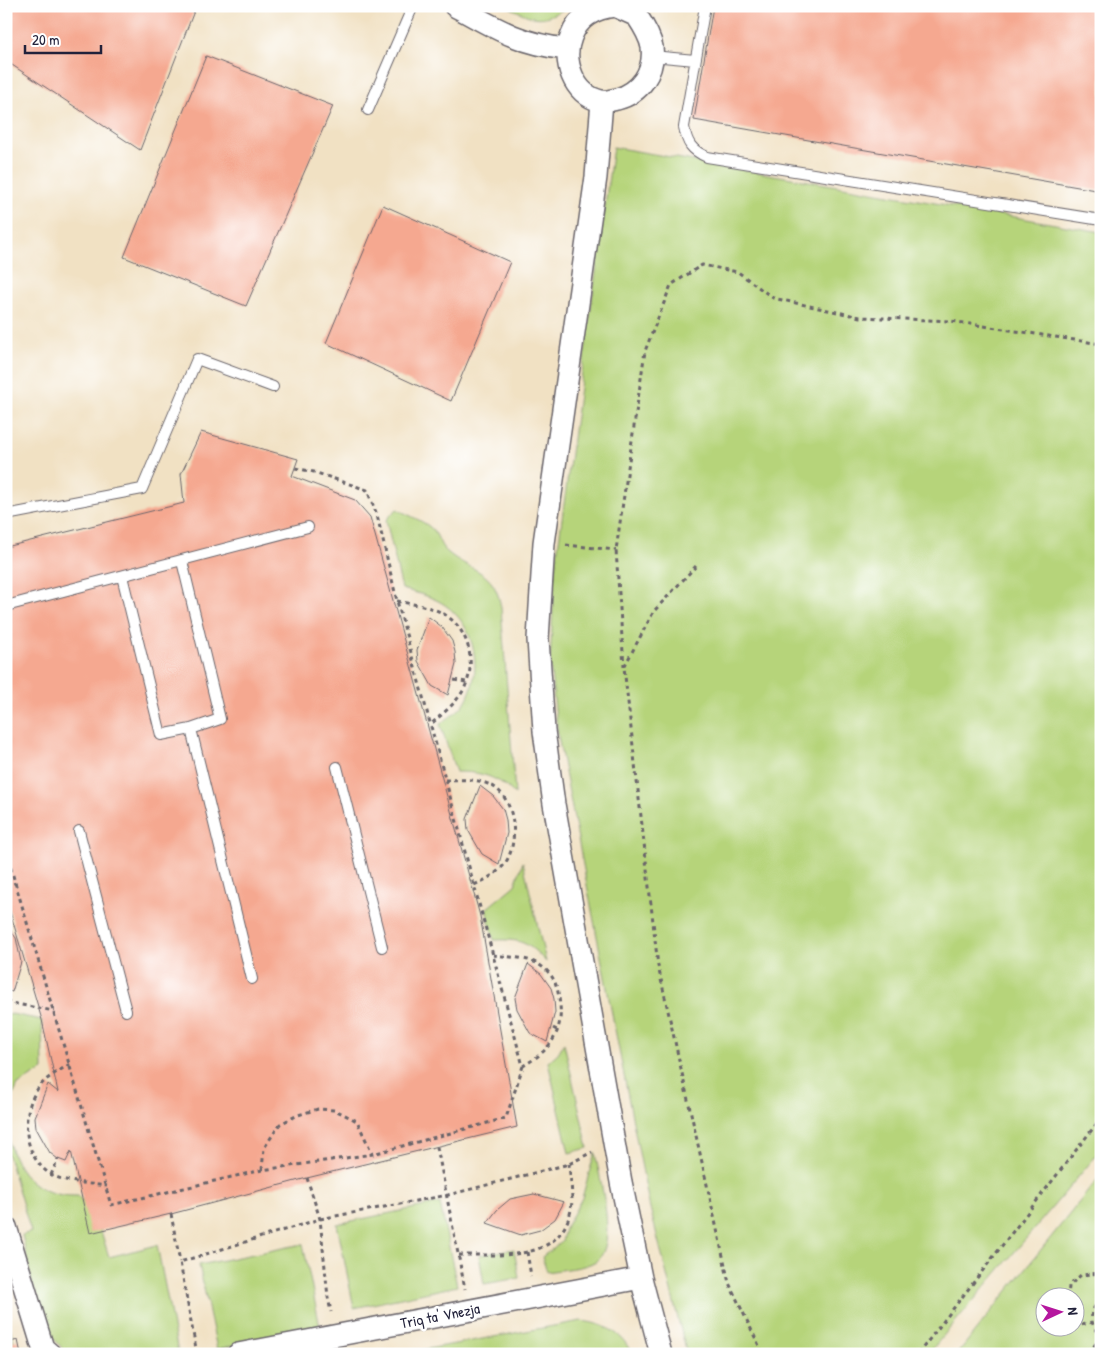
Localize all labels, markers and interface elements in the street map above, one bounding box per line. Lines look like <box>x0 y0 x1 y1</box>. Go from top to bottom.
scale bar <box>25 22 101 54</box>
text: 20 m <box>32 29 59 50</box>
north arrow <box>1034 1288 1084 1338</box>
street label: Triq ta' Vnezja <box>398 1297 482 1333</box>
text: N <box>1064 1307 1083 1316</box>

